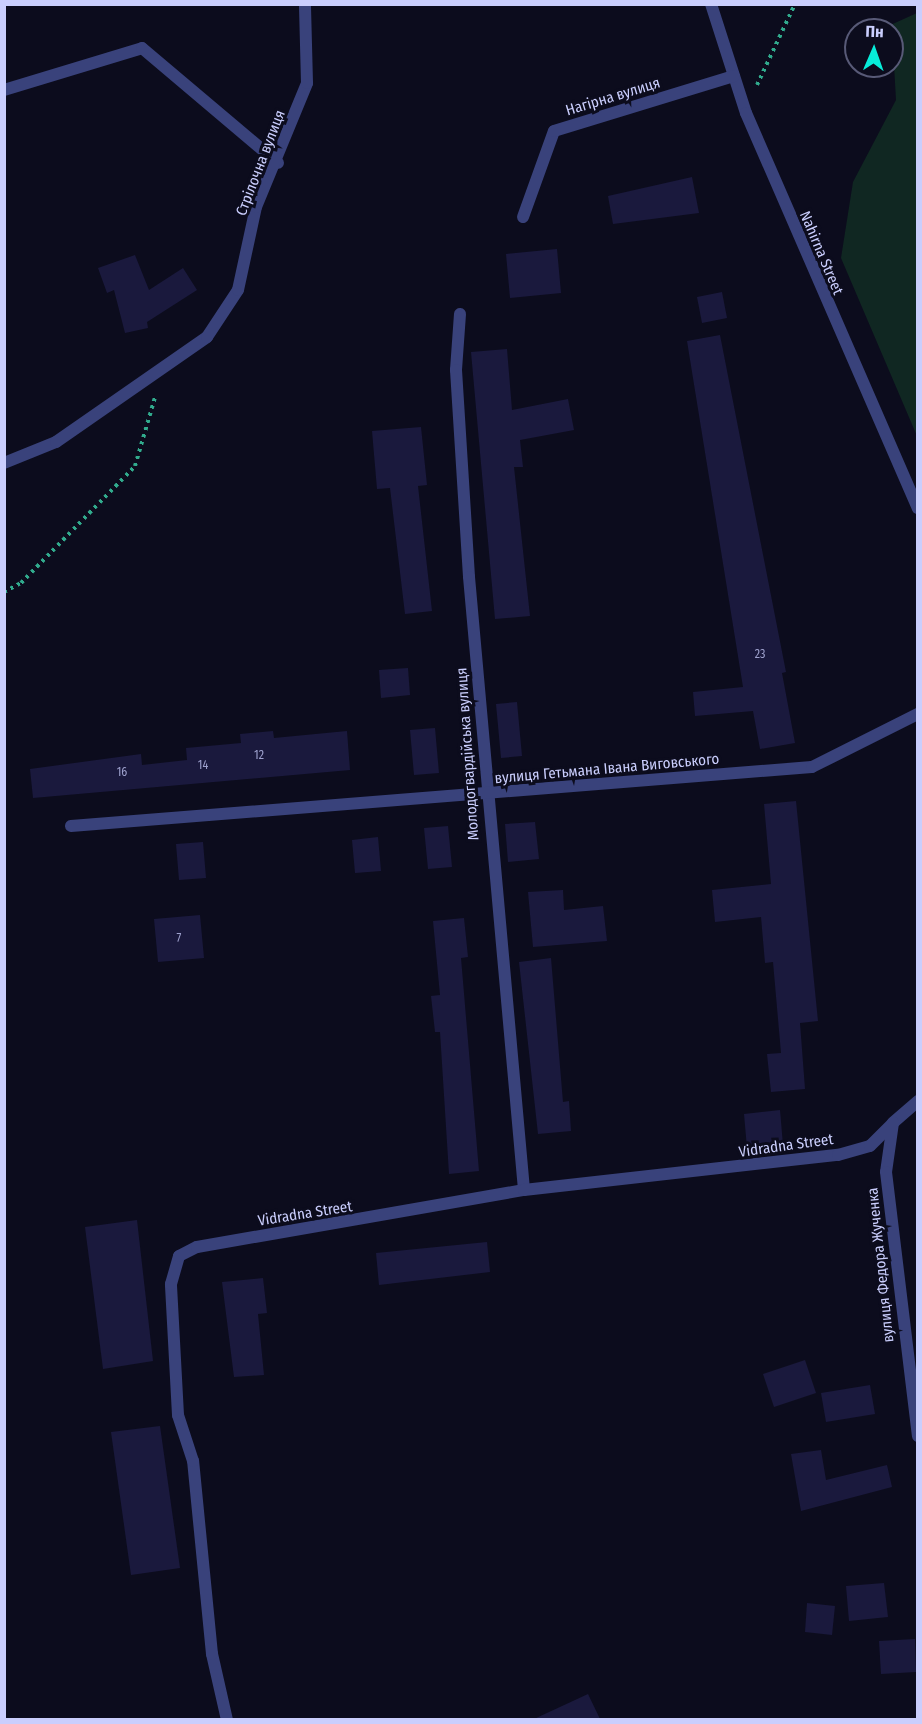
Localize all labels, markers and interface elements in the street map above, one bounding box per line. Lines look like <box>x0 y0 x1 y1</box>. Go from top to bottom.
north arrow <box>844 18 904 78</box>
text: Пн <box>865 22 884 41</box>
street label: Нагірна вулиця <box>564 74 662 120</box>
street label: Стрілочна вулиця <box>233 108 289 218</box>
street label: Nahirna Street <box>795 209 847 297</box>
house number: 23 <box>755 648 765 662</box>
street label: Молодогвардійська вулиця <box>453 667 483 841</box>
house number: 12 <box>254 749 264 763</box>
street label: вулиця Гетьмана Івана Виговського <box>494 750 720 788</box>
house number: 14 <box>198 759 208 773</box>
house number: 16 <box>117 766 127 780</box>
house number: 7 <box>177 932 181 946</box>
street label: Vidradna Street <box>738 1130 834 1162</box>
street label: вулиця Федора Жученка <box>864 1187 898 1343</box>
street label: Vidradna Street <box>257 1198 353 1230</box>

